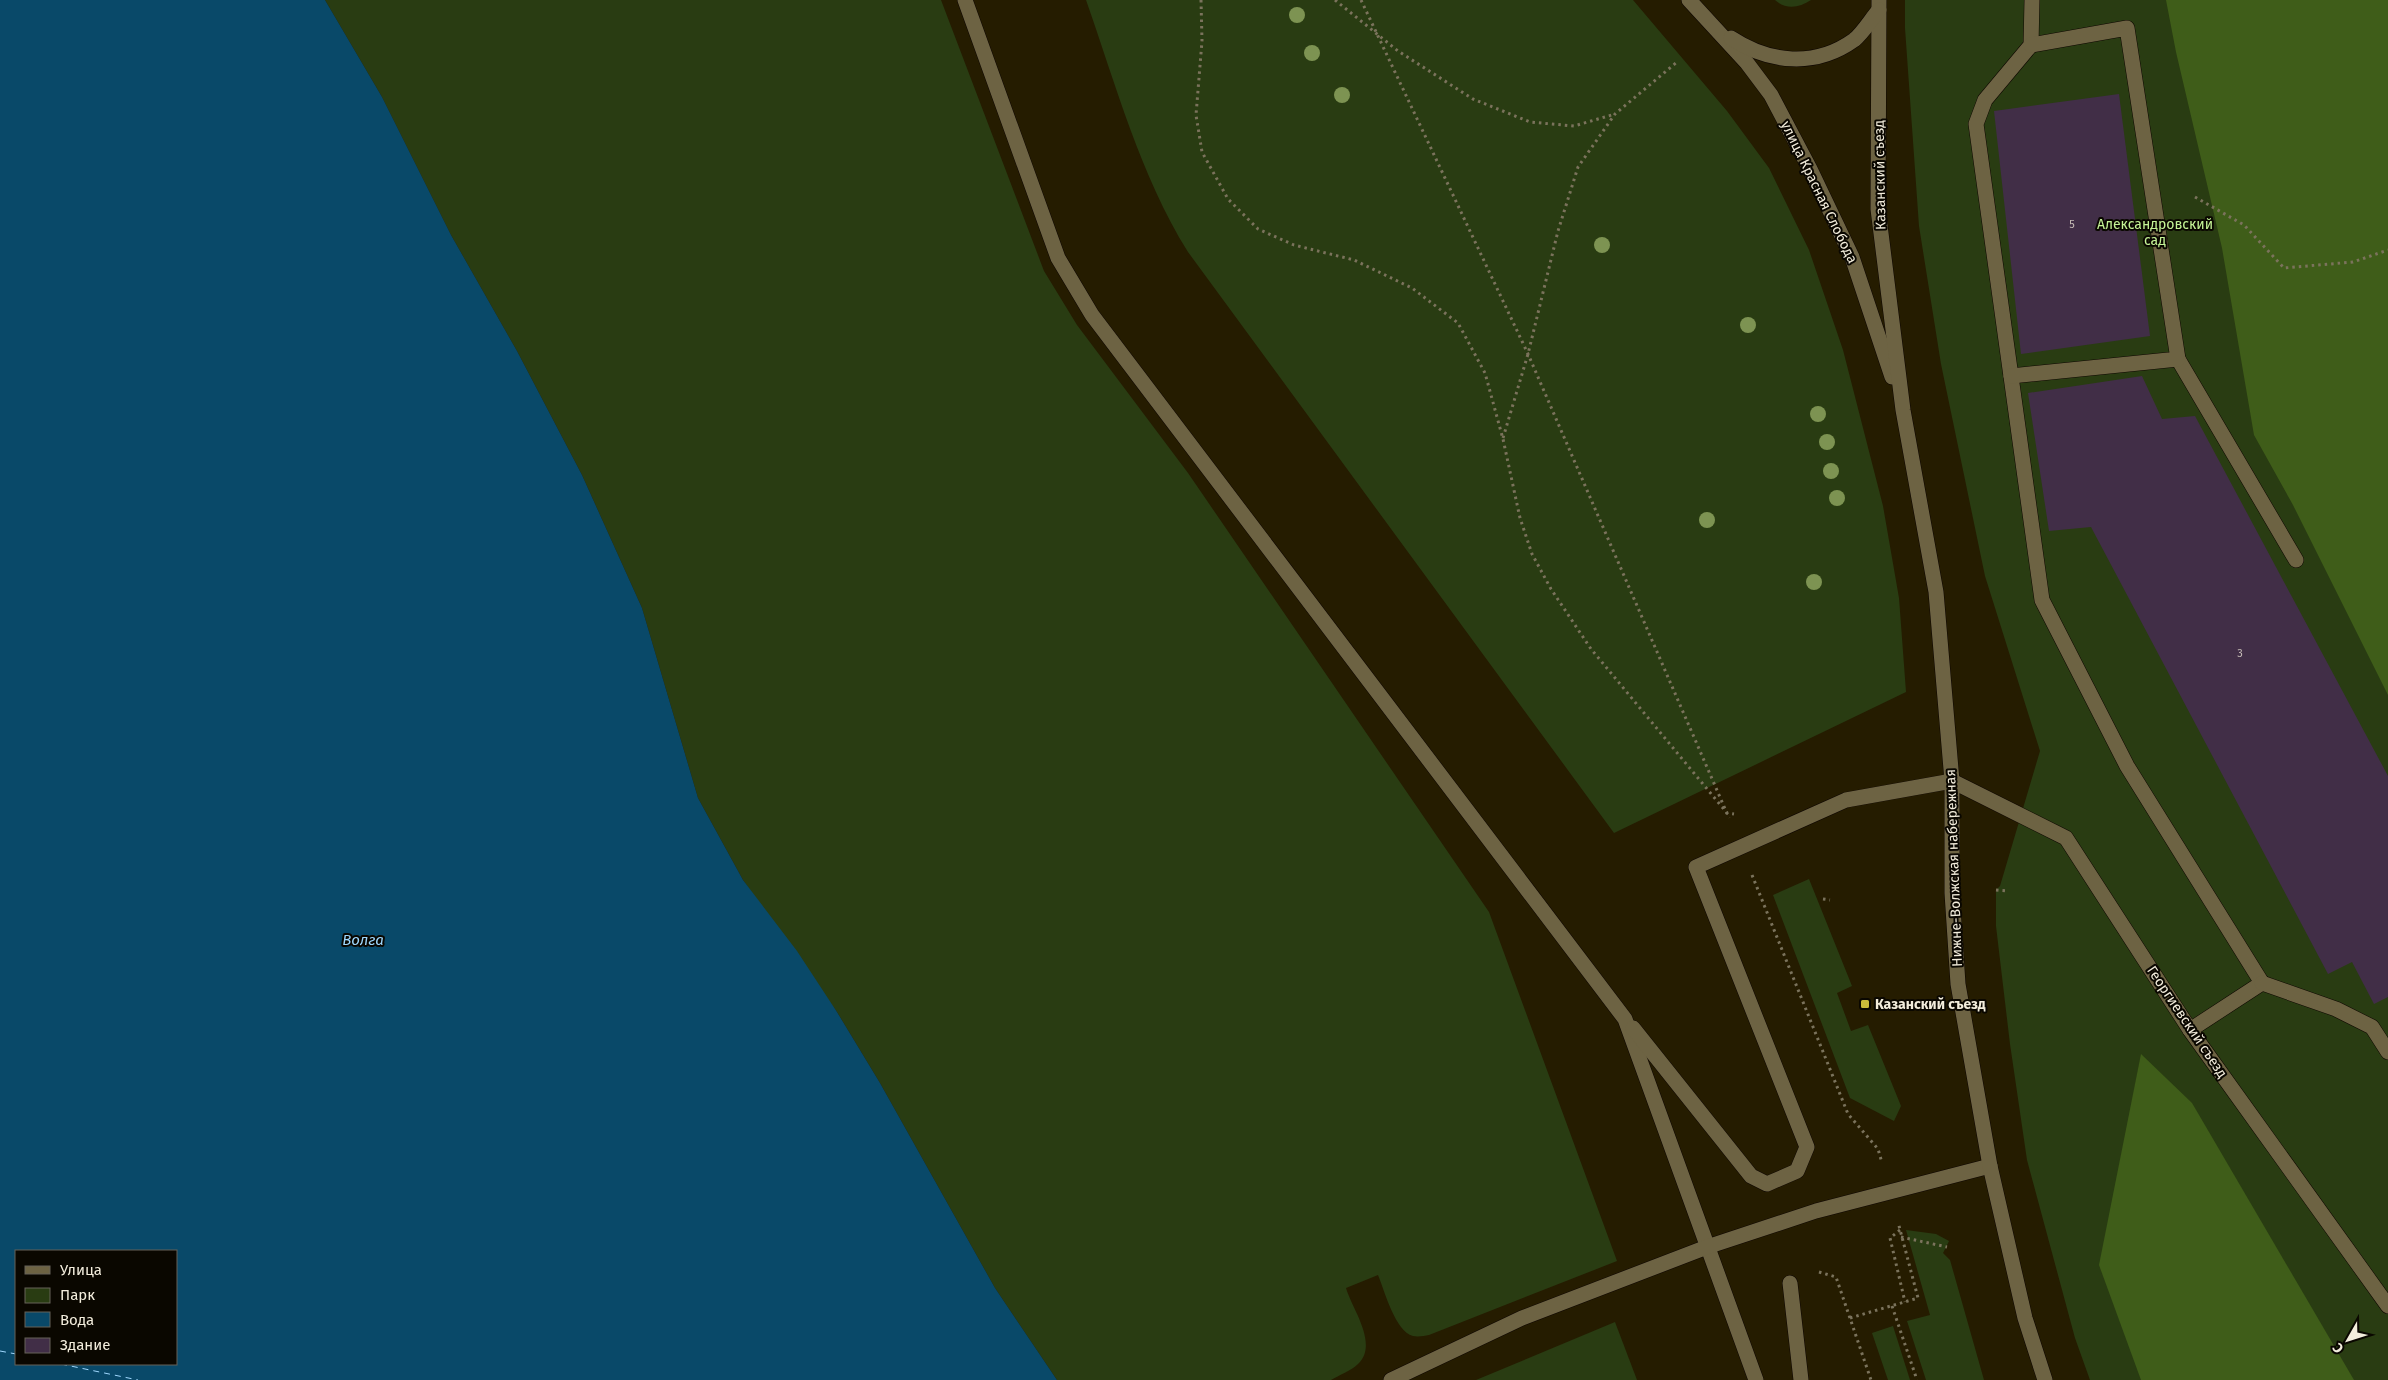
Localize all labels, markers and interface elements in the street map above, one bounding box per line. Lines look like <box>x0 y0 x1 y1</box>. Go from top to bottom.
street label: улица Красная Слобода <box>1777 118 1861 266</box>
street label: Казанский съезд <box>1871 120 1889 230</box>
park label: Александровский сад <box>2097 216 2213 249</box>
house number: 5 <box>2069 218 2075 231</box>
house number: 3 <box>2237 647 2243 660</box>
street label: Нижне-Волжская набережная <box>1942 769 1966 967</box>
water label: Волга <box>342 931 384 949</box>
street label: Георгиевский съезд <box>2143 963 2231 1081</box>
place label: Казанский съезд <box>1875 996 1986 1013</box>
marker: Казанский съезд <box>1859 998 1871 1010</box>
legend <box>15 1250 178 1365</box>
text: Улица <box>60 1261 102 1279</box>
text: Парк <box>60 1286 95 1304</box>
text: Вода <box>60 1311 94 1329</box>
north arrow <box>2323 1315 2373 1365</box>
text: Здание <box>60 1336 110 1354</box>
text: С <box>2329 1339 2347 1356</box>

